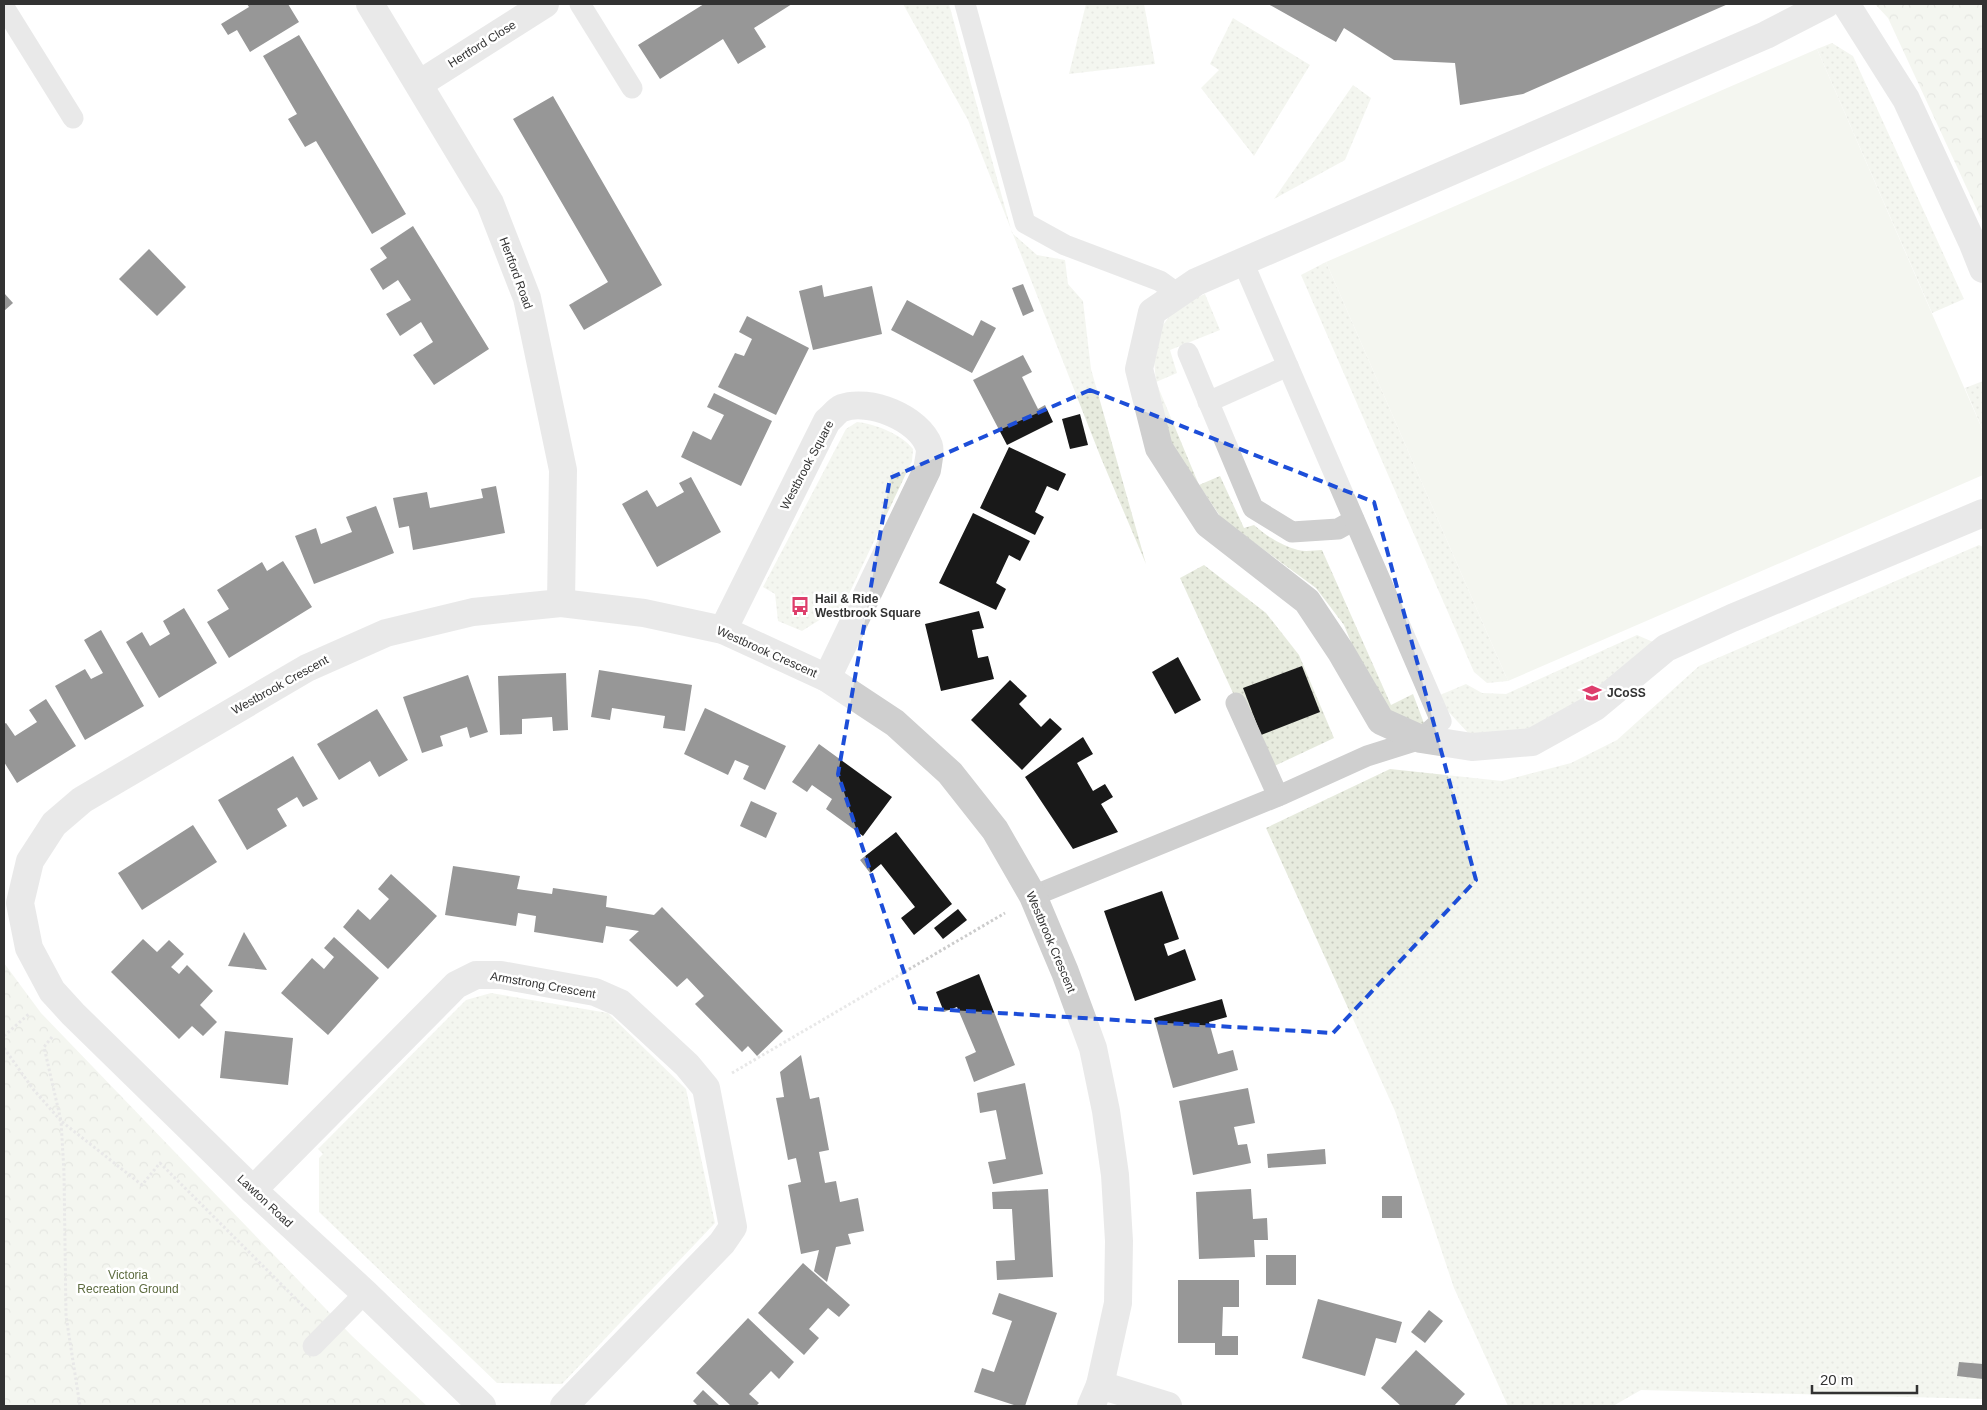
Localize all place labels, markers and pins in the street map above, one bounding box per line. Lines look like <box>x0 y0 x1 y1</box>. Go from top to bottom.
place label: Hail & Ride Westbrook Square <box>815 592 921 620</box>
bus stop icon: Hail & Ride Westbrook Square <box>789 595 811 617</box>
school or university icon: JCoSS <box>1581 682 1603 704</box>
place label: JCoSS <box>1607 686 1646 700</box>

